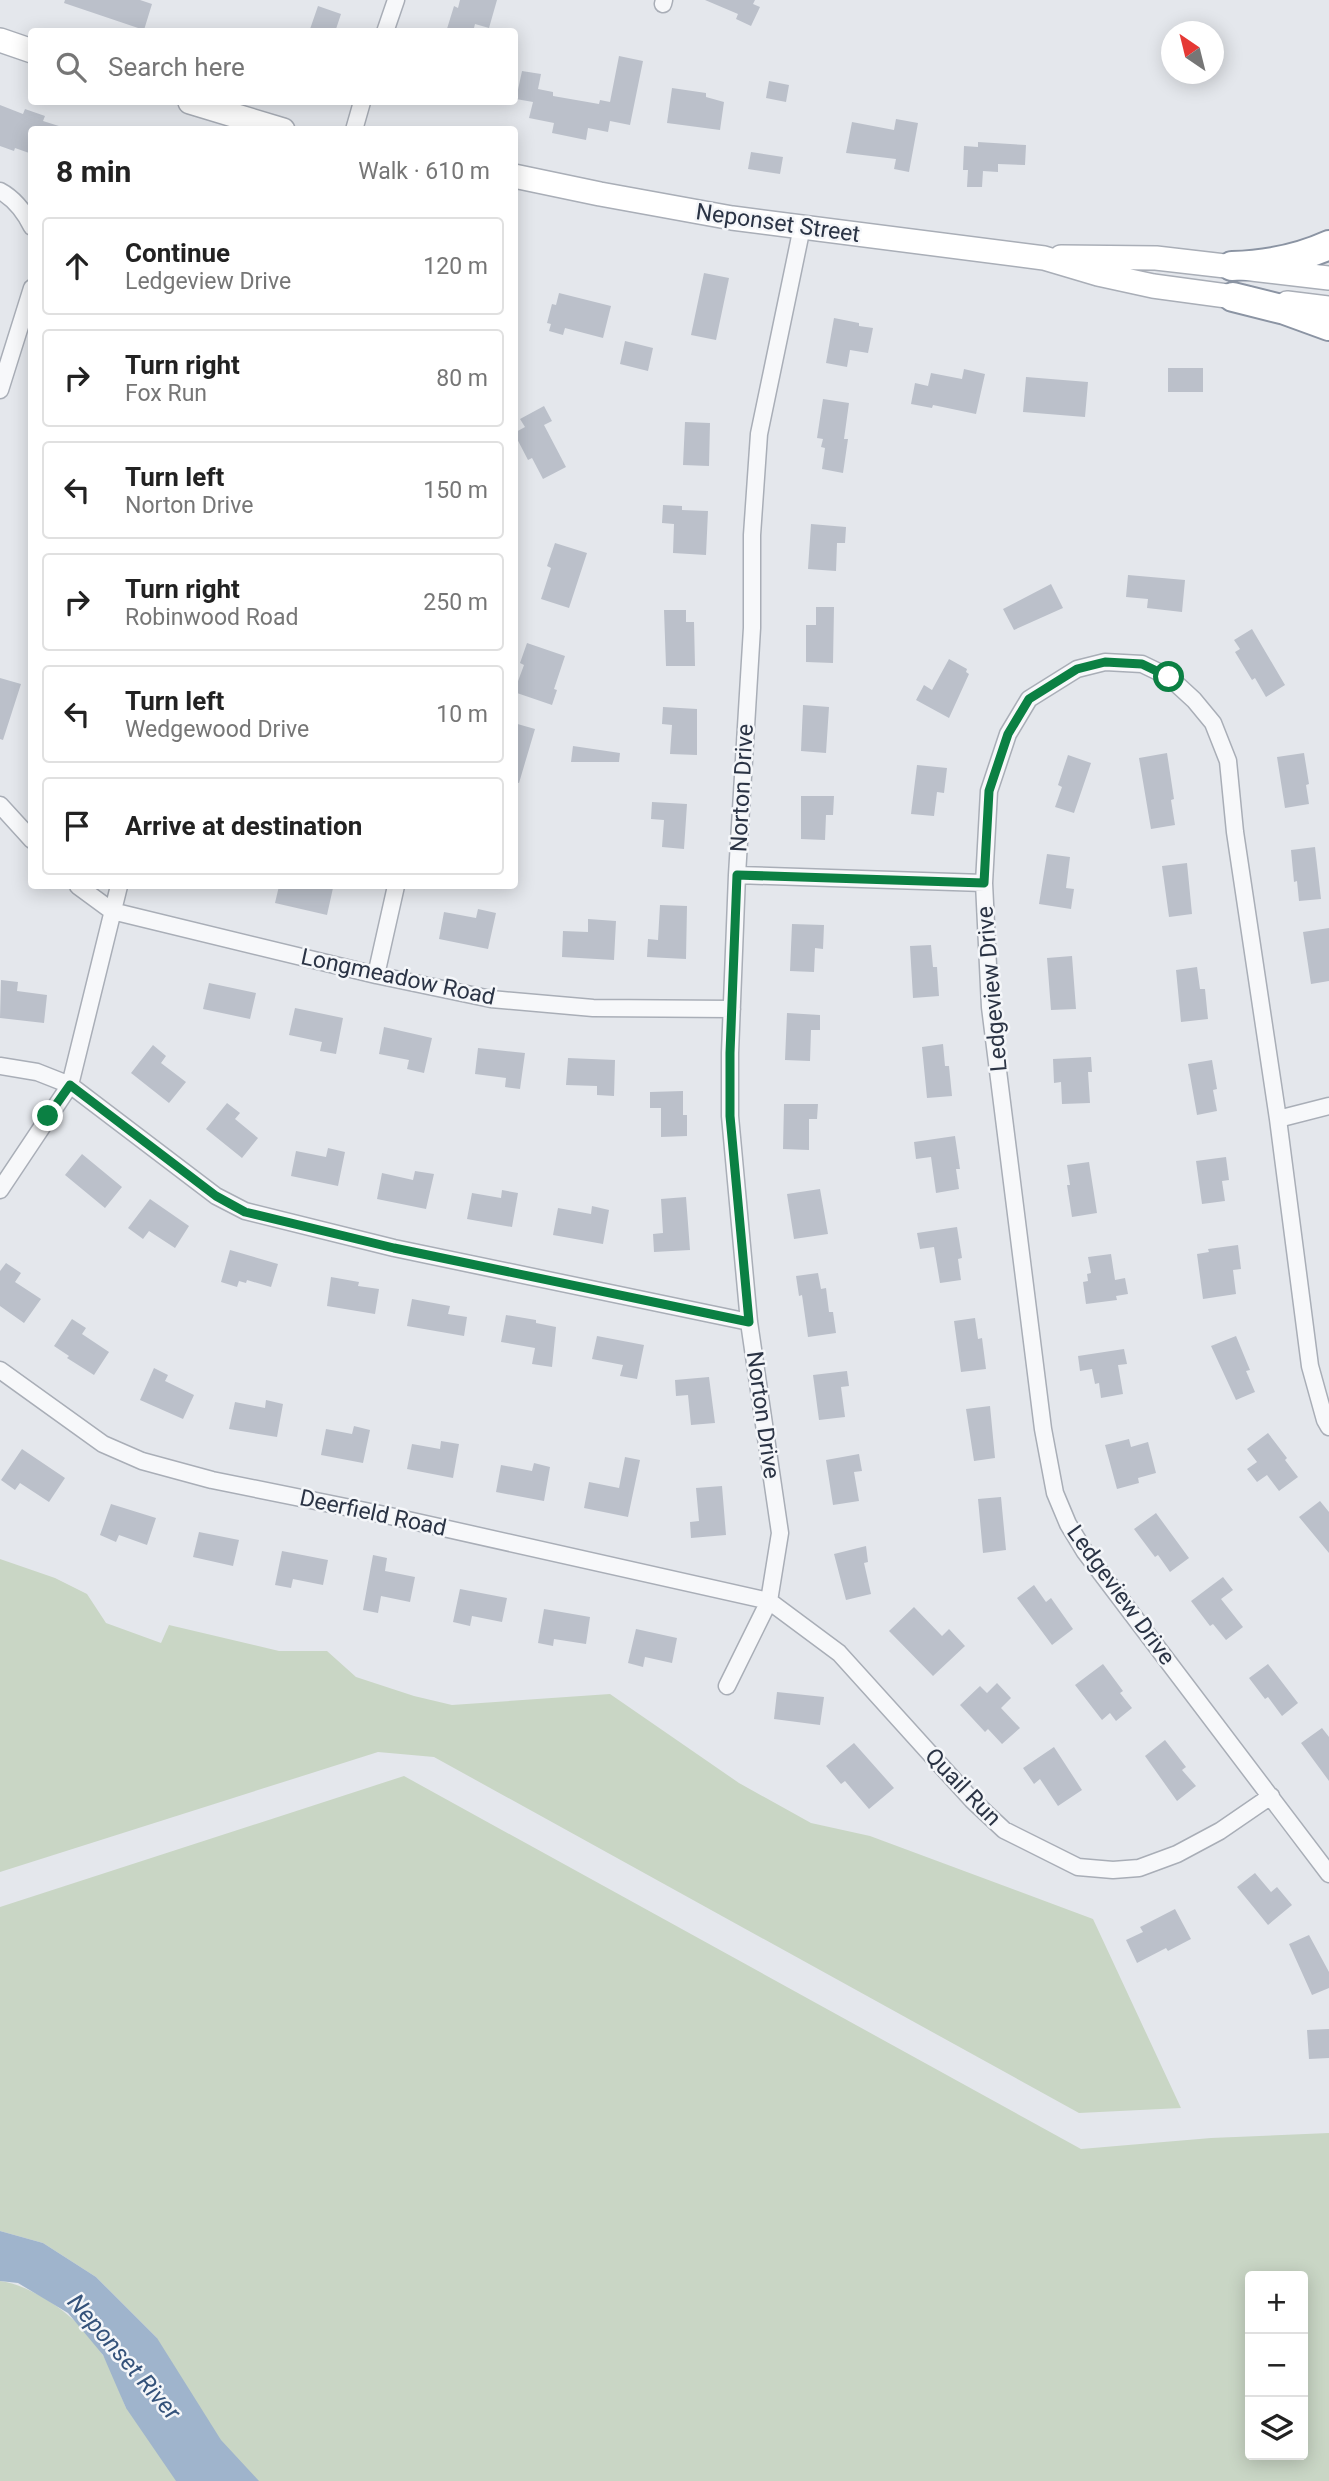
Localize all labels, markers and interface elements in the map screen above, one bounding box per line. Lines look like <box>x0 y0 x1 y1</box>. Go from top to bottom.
north arrow <box>1161 21 1224 84</box>
search box <box>28 28 518 105</box>
icon: search <box>52 48 90 86</box>
text: Search here <box>108 52 245 82</box>
text: 8 min <box>56 154 131 189</box>
text: Walk · 610 m <box>358 158 490 185</box>
street label: Neponset Street <box>694 198 862 248</box>
text: Continue <box>125 238 230 268</box>
icon: ahead <box>58 247 96 285</box>
text: 120 m <box>423 253 488 280</box>
text: Ledgeview Drive <box>125 268 291 295</box>
text: Turn right <box>125 350 240 380</box>
icon: right <box>58 359 96 397</box>
text: 80 m <box>436 365 488 392</box>
text: Fox Run <box>125 380 207 407</box>
text: Turn left <box>125 462 224 492</box>
icon: left <box>58 471 96 509</box>
text: 150 m <box>423 477 488 504</box>
text: Norton Drive <box>125 492 253 519</box>
text: Turn right <box>125 574 240 604</box>
icon: right <box>58 583 96 621</box>
text: 250 m <box>423 589 488 616</box>
text: Robinwood Road <box>125 604 298 631</box>
route start <box>1153 661 1184 692</box>
text: Turn left <box>125 686 224 716</box>
icon: left <box>58 695 96 733</box>
text: 10 m <box>436 701 488 728</box>
text: Wedgewood Drive <box>125 716 309 743</box>
street label: Norton Drive <box>725 723 759 853</box>
icon: arrive <box>58 807 96 845</box>
text: Arrive at destination <box>125 811 362 841</box>
street label: Ledgeview Drive <box>971 905 1013 1073</box>
street label: Longmeadow Road <box>298 943 498 1011</box>
route end <box>32 1100 63 1131</box>
street label: Norton Drive <box>741 1350 785 1480</box>
street label: Deerfield Road <box>297 1484 449 1542</box>
street label: Ledgeview Drive <box>1061 1520 1181 1670</box>
street label: Quail Run <box>919 1743 1007 1831</box>
map controls <box>1245 2271 1308 2460</box>
button: + <box>1245 2271 1308 2334</box>
water label: Neponset River <box>62 2288 187 2426</box>
button: − <box>1245 2334 1308 2397</box>
button: layers <box>1245 2397 1308 2460</box>

